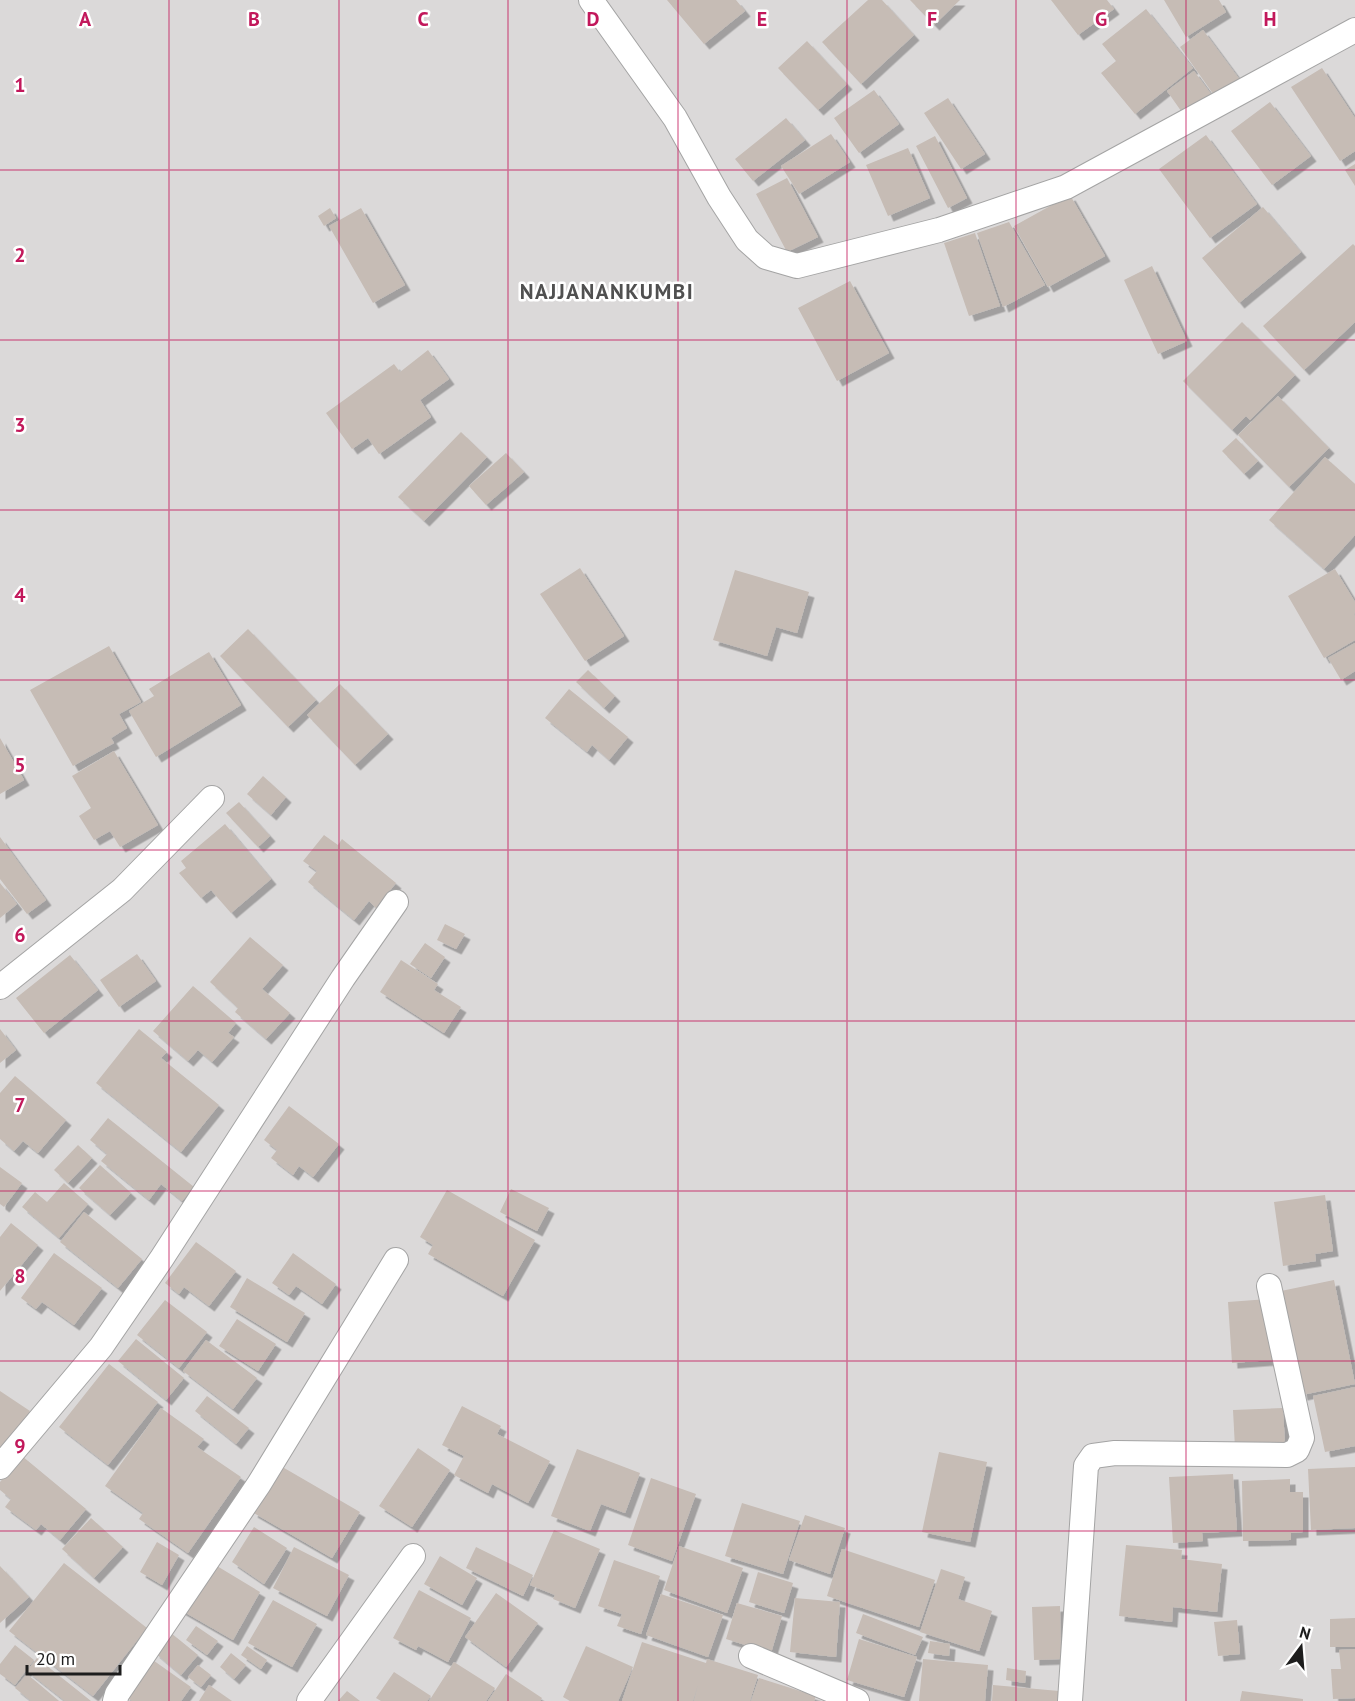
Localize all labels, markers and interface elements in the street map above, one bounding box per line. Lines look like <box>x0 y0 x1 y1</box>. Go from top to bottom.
text: A <box>79 6 92 32</box>
text: B <box>248 6 260 32</box>
text: C <box>417 6 429 32</box>
text: D <box>587 6 600 32</box>
text: E <box>757 6 767 32</box>
text: F <box>927 6 937 32</box>
text: G <box>1095 6 1107 32</box>
text: H <box>1263 6 1277 32</box>
text: 1 <box>14 72 26 98</box>
text: 2 <box>14 242 26 268</box>
district label: NAJJANANKUMBI <box>520 278 694 305</box>
text: 3 <box>14 412 26 438</box>
text: 4 <box>14 582 26 608</box>
text: 5 <box>14 752 26 778</box>
text: 6 <box>14 922 26 948</box>
text: 7 <box>14 1092 26 1118</box>
text: 8 <box>14 1263 26 1289</box>
text: 9 <box>14 1433 26 1459</box>
north arrow <box>1271 1617 1331 1677</box>
text: N <box>1297 1622 1313 1644</box>
scale bar <box>27 1638 120 1676</box>
text: 20 m <box>36 1647 75 1670</box>

